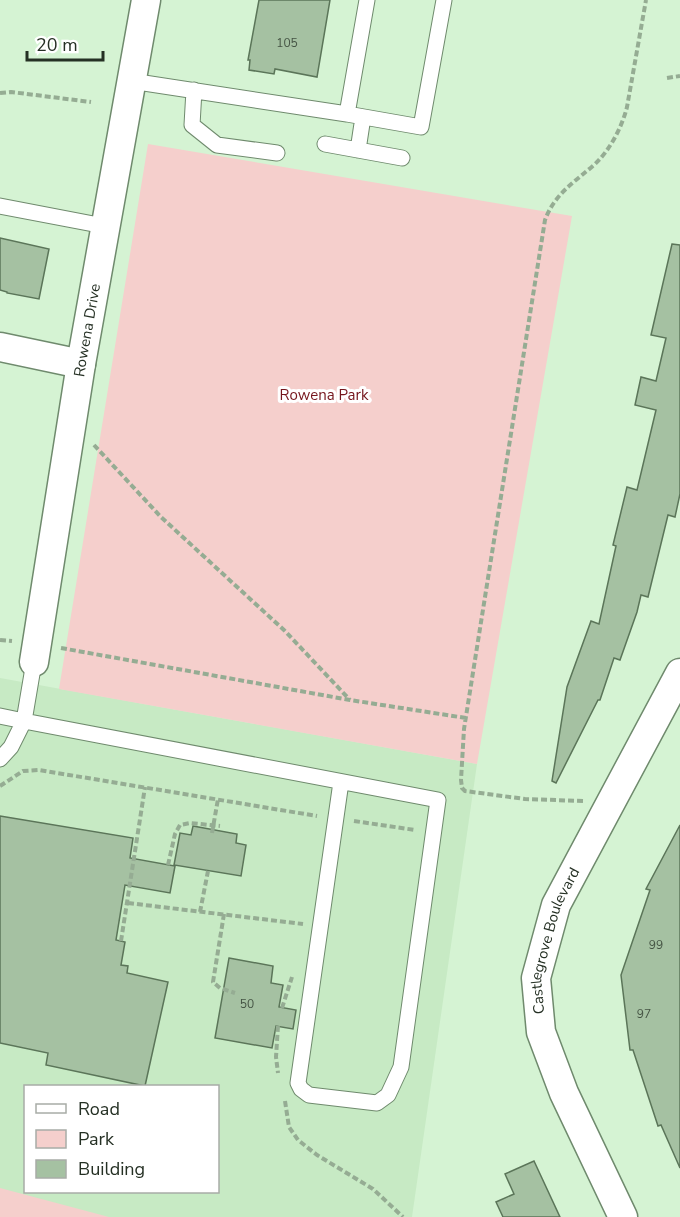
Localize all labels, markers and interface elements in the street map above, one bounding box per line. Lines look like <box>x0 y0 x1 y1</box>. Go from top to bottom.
scale bar <box>27 24 104 62</box>
text: 20 m <box>36 33 78 57</box>
house number: 105 <box>276 35 298 51</box>
street label: Rowena Drive <box>69 282 105 378</box>
park label: Rowena Park <box>280 385 369 405</box>
street label: Castlegrove Boulevard <box>526 864 584 1015</box>
house number: 99 <box>649 937 663 953</box>
house number: 50 <box>240 996 254 1012</box>
house number: 97 <box>637 1006 651 1022</box>
legend <box>24 1085 219 1193</box>
text: Road <box>78 1097 120 1121</box>
text: Park <box>78 1127 115 1151</box>
text: Building <box>78 1157 145 1181</box>

